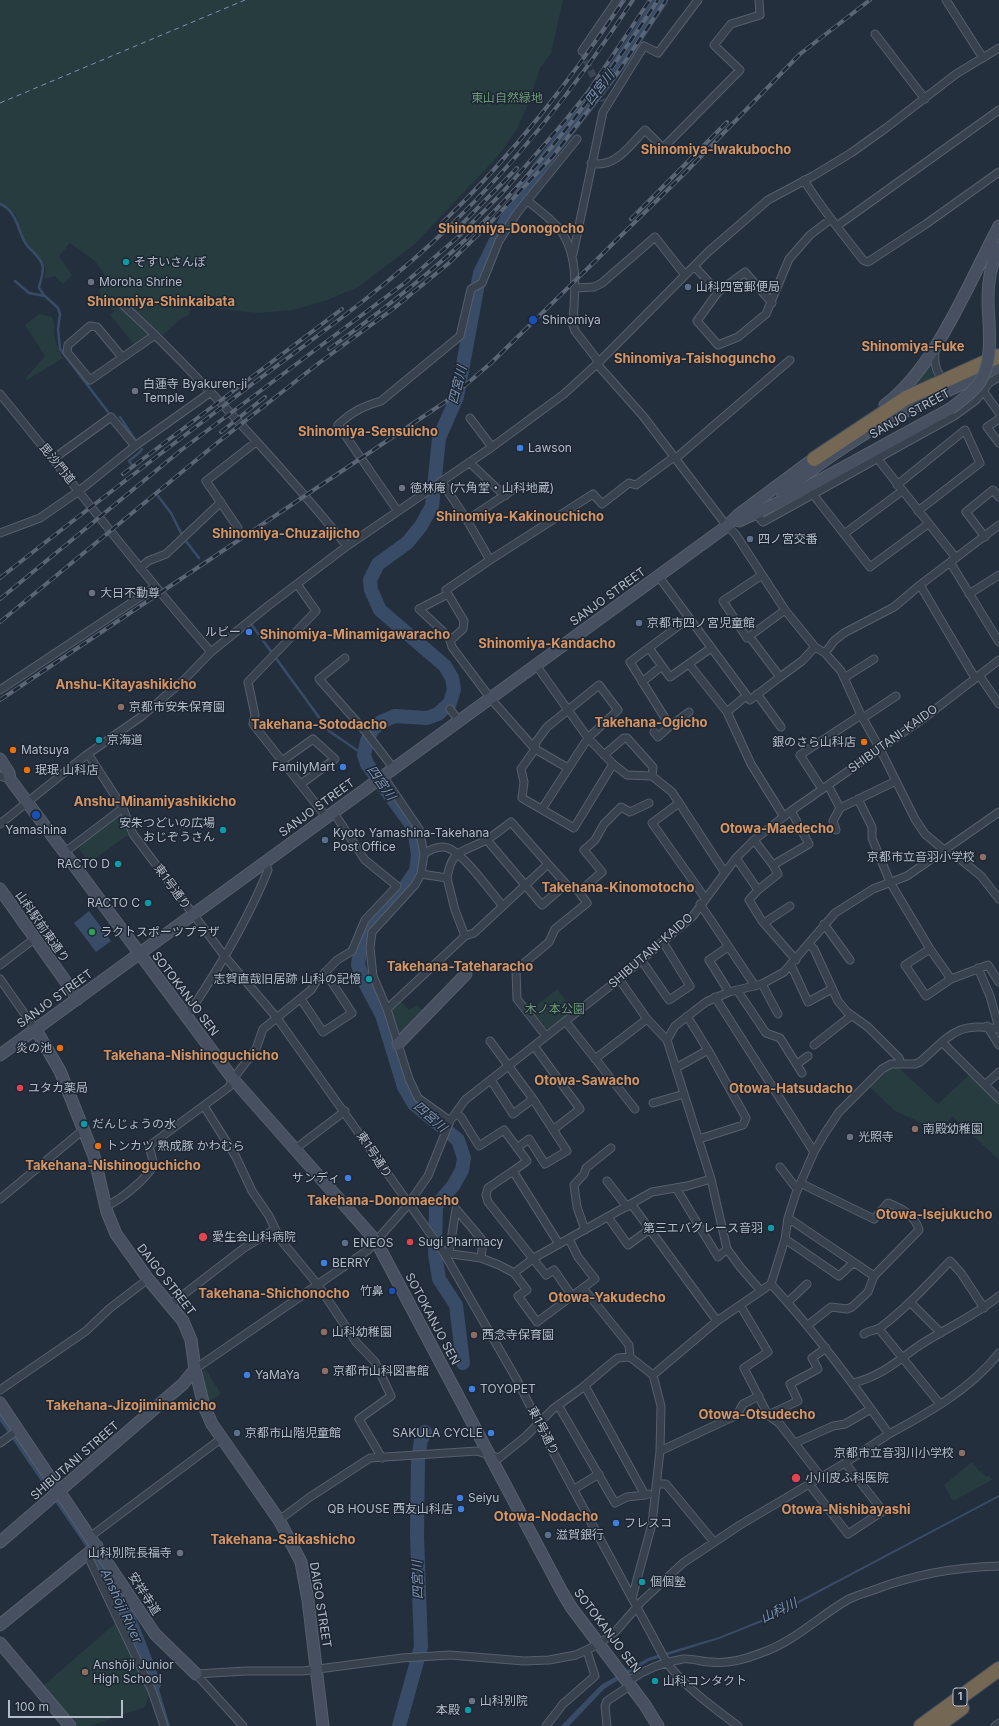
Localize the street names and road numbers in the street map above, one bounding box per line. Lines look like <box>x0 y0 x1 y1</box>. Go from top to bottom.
street label: SANJO STREET <box>867 386 953 442</box>
street label: 毘沙門道 <box>36 441 78 487</box>
street label: SANJO STREET <box>567 565 649 629</box>
street label: SHIBUTANI-KAIDO <box>846 702 940 776</box>
street label: SANJO STREET <box>276 776 358 840</box>
street label: 東1号通り <box>151 861 193 913</box>
street label: 山科駅前東通り <box>12 888 72 966</box>
street label: SHIBUTANI-KAIDO <box>606 911 696 991</box>
street label: SOTOKANJO SEN <box>149 949 221 1039</box>
street label: SANJO STREET <box>14 967 96 1031</box>
street label: 東1号通り <box>353 1129 395 1181</box>
street label: DAIGO STREET <box>134 1241 198 1319</box>
street label: SOTOKANJO SEN <box>402 1271 462 1367</box>
street label: 東1号通り <box>525 1404 561 1458</box>
street label: SHIBUTANI STREET <box>28 1419 122 1503</box>
street label: DAIGO STREET <box>306 1561 334 1649</box>
street label: 安祥寺道 <box>125 1570 163 1618</box>
street label: SOTOKANJO SEN <box>571 1586 643 1676</box>
road number: 1 <box>953 1688 967 1706</box>

